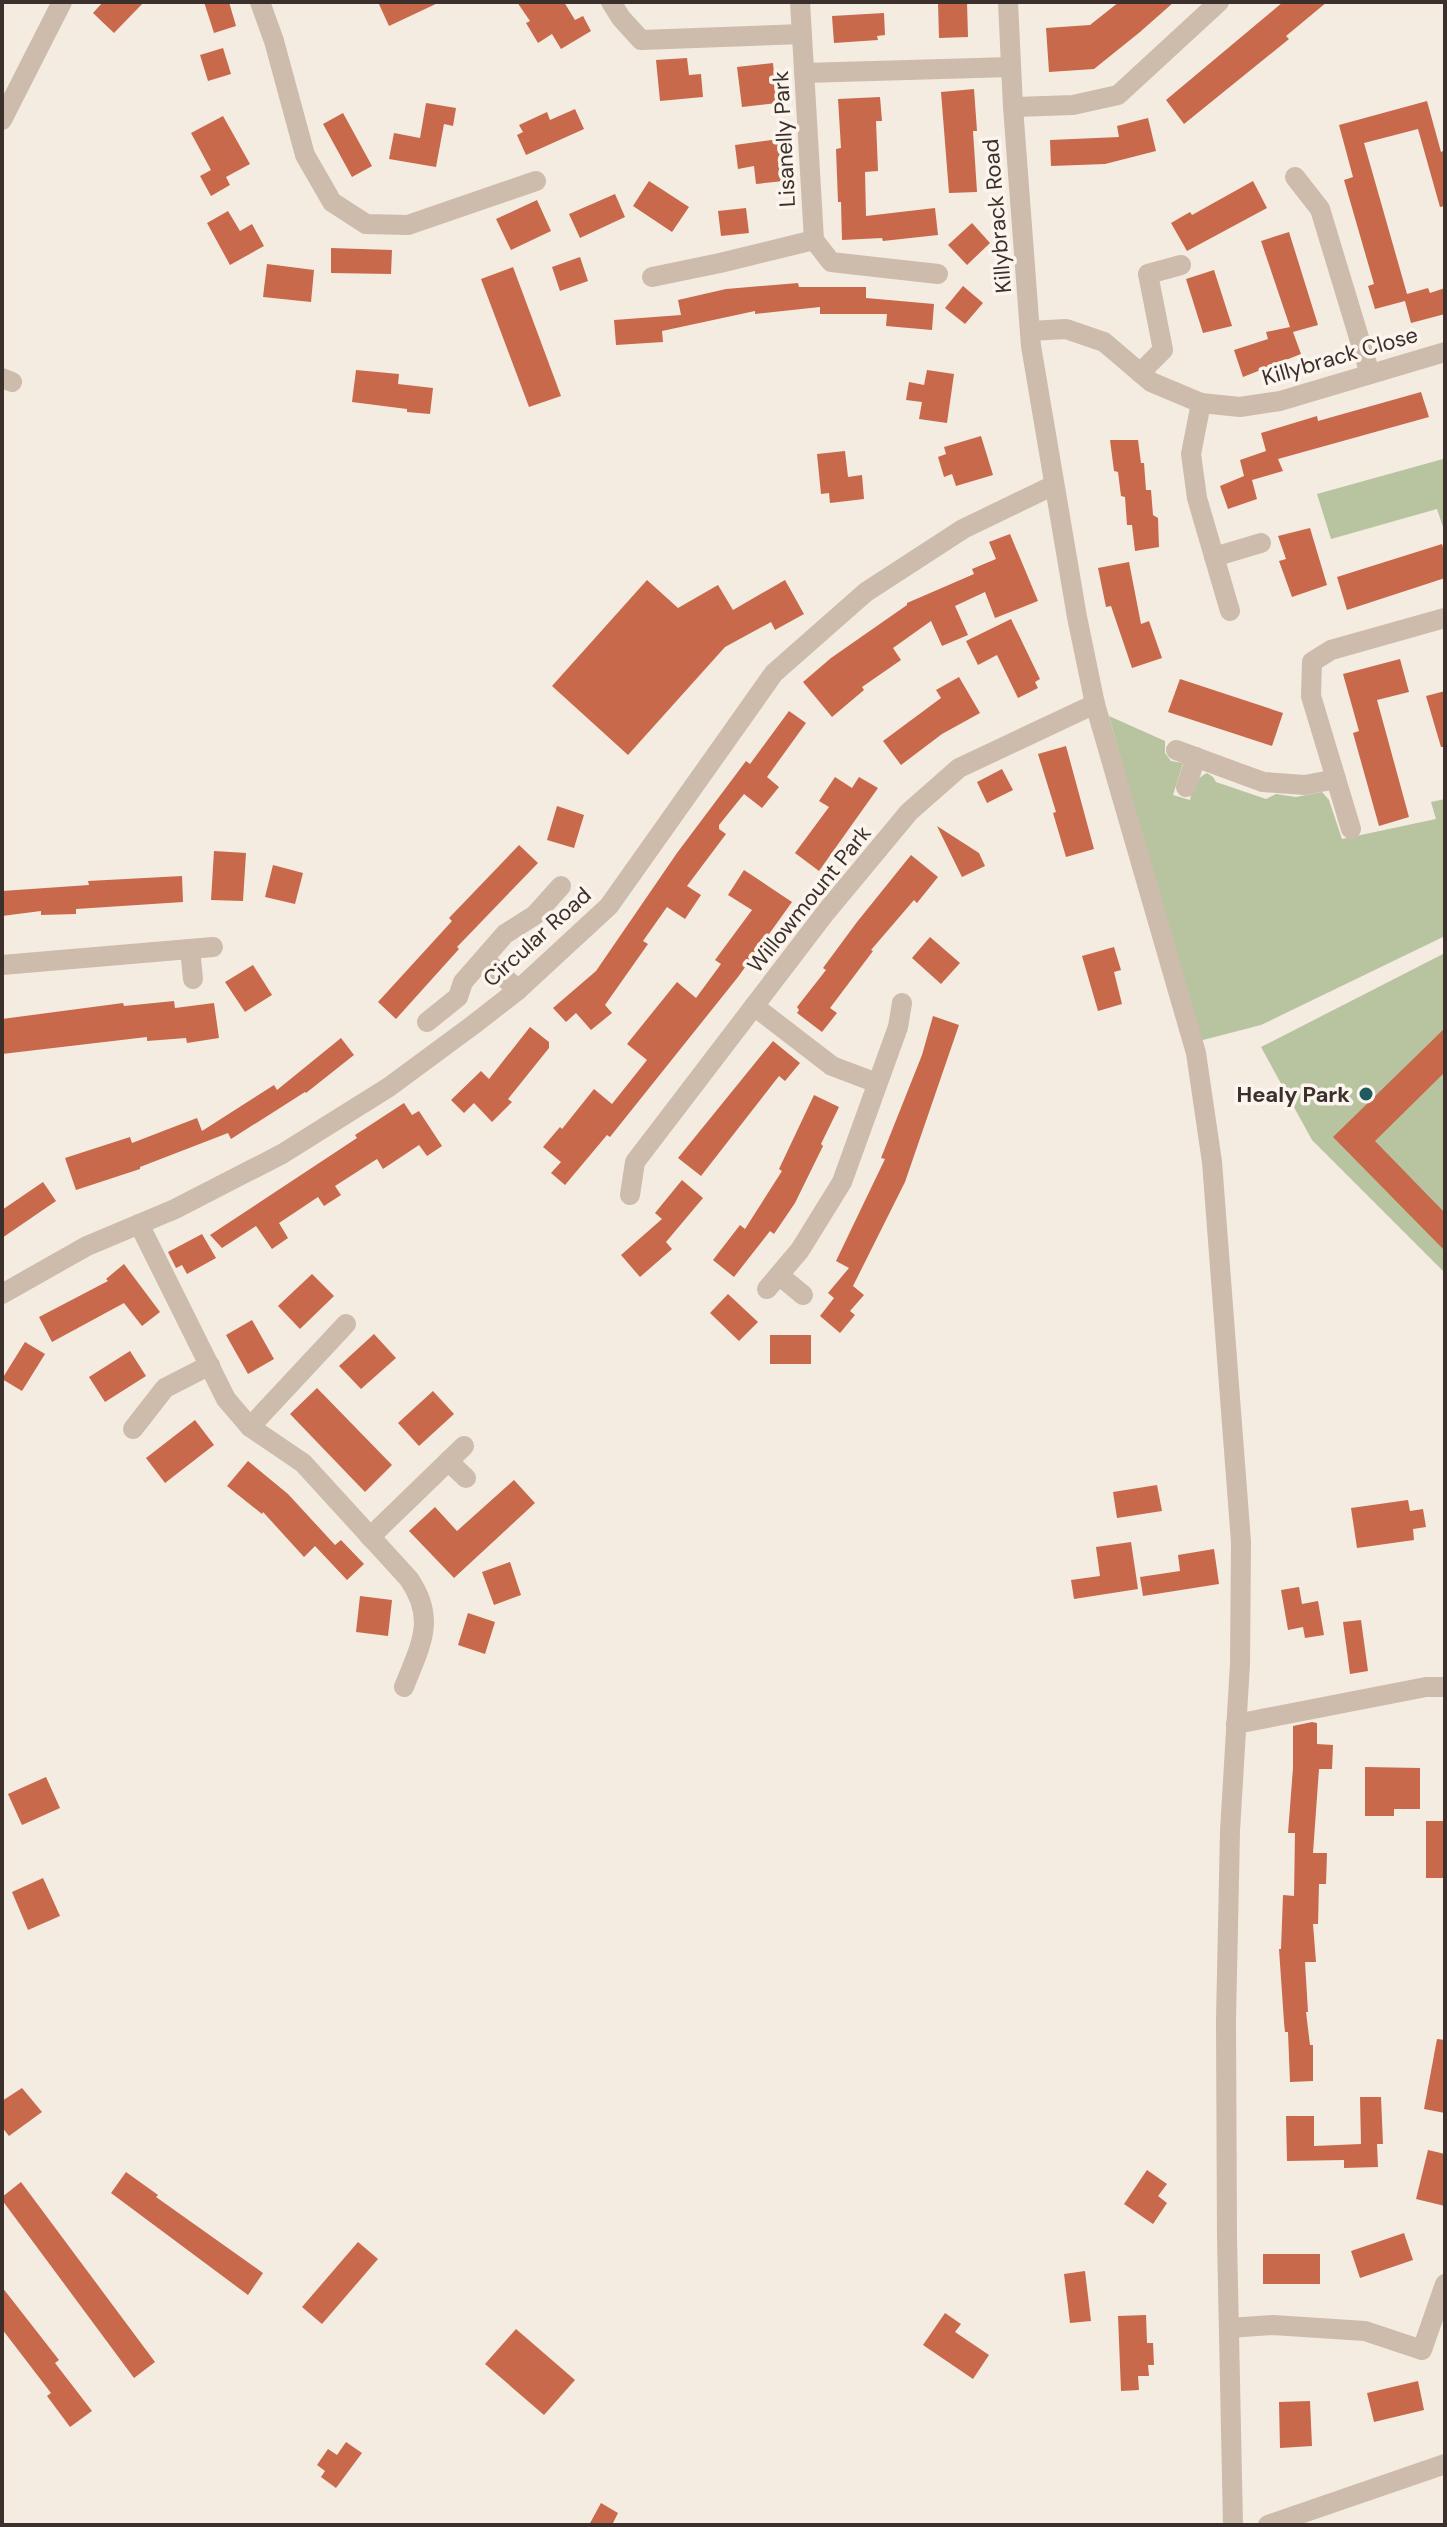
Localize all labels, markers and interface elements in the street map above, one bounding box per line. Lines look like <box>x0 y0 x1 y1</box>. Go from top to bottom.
street label: Lisanelly Park <box>766 70 802 208</box>
street label: Killybrack Road <box>976 138 1018 294</box>
street label: Killybrack Close <box>1259 320 1421 392</box>
street label: Willowmount Park <box>741 819 877 979</box>
street label: Circular Road <box>477 881 597 993</box>
place label: Healy Park <box>1236 1080 1350 1109</box>
marker: Healy Park <box>1357 1085 1375 1103</box>

